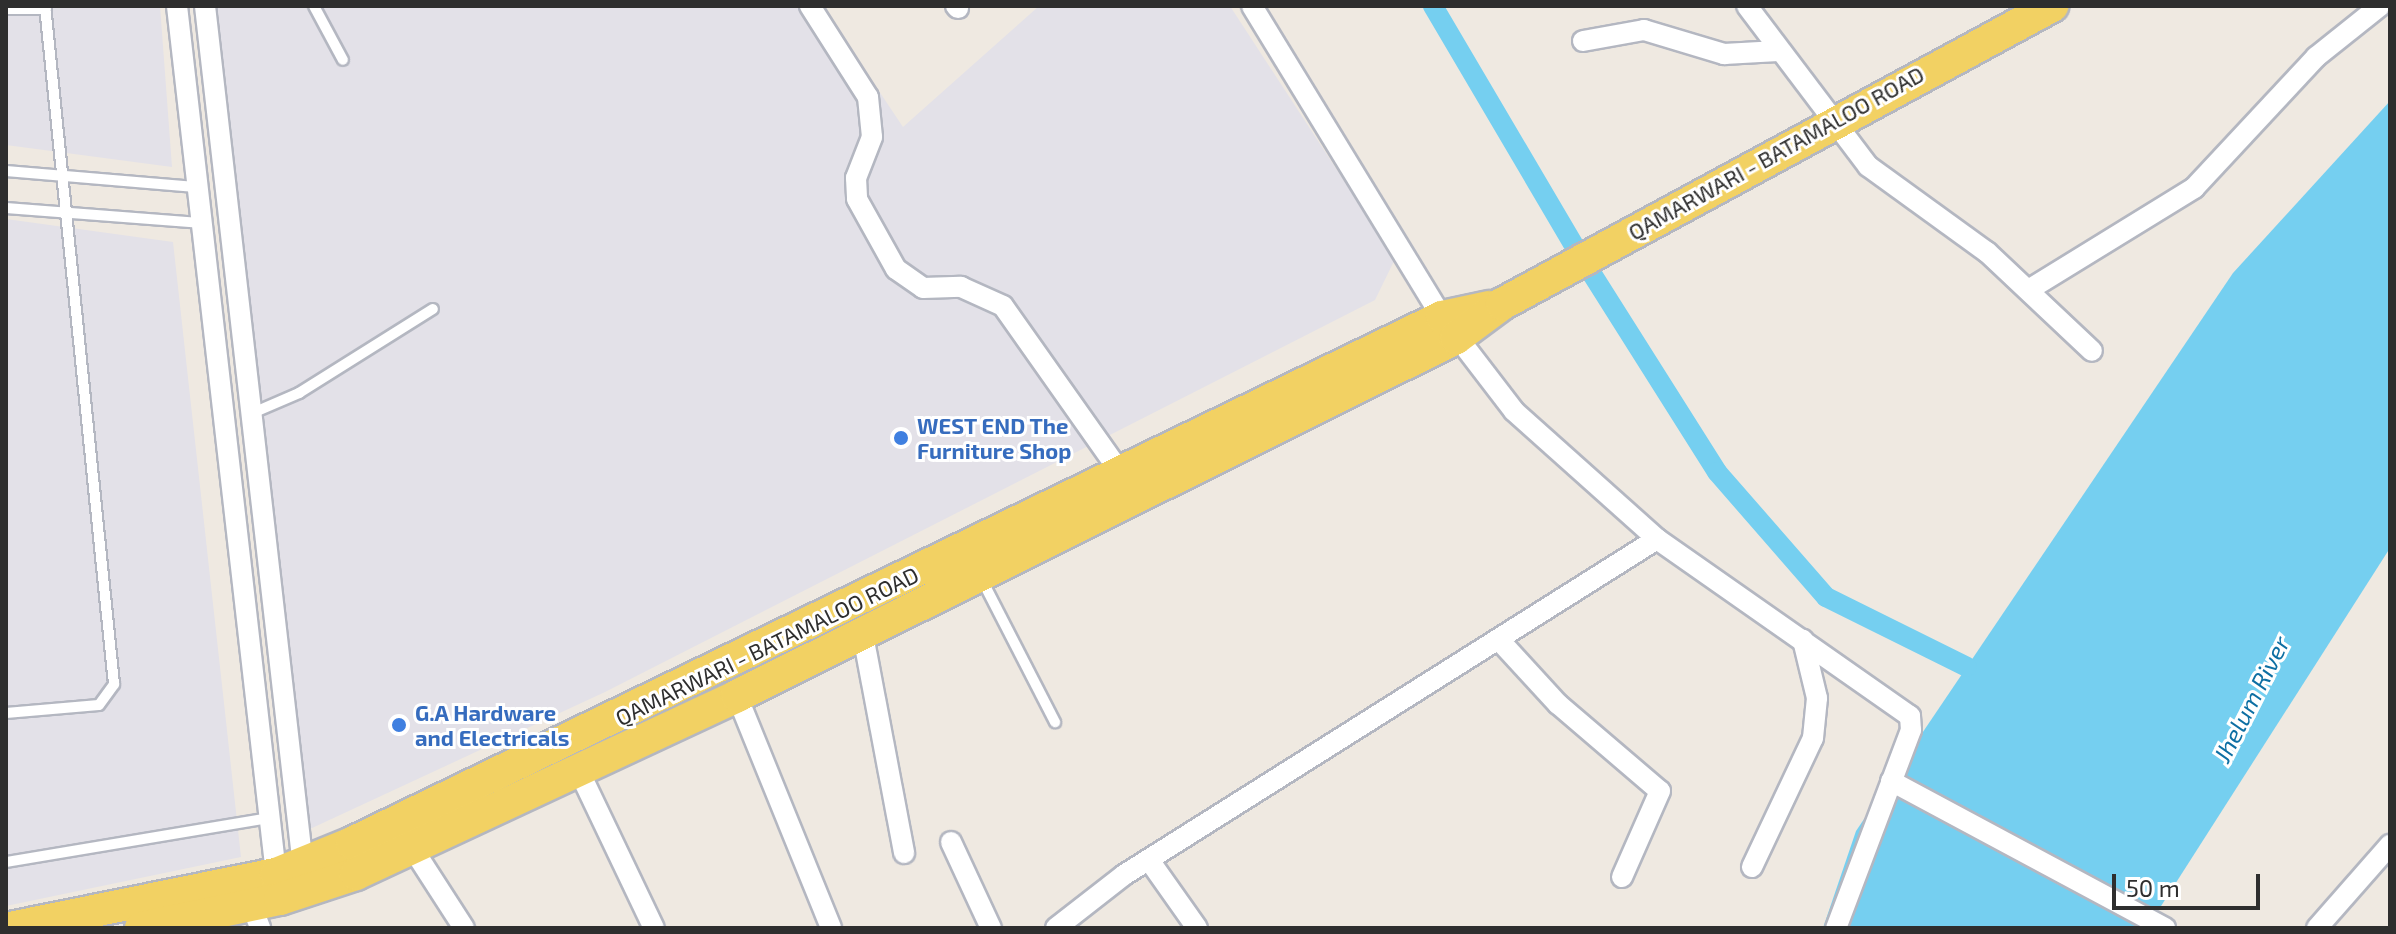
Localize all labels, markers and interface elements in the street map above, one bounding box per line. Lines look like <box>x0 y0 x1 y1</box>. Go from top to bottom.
street label: QAMARWARI - BATAMALOO ROAD <box>1624 61 1928 245</box>
place label: WEST END The Furniture Shop <box>917 412 1071 464</box>
marker: WEST END The Furniture Shop <box>892 429 910 447</box>
street label: QAMARWARI - BATAMALOO ROAD <box>611 561 923 731</box>
water label: Jhelum River <box>2207 631 2295 767</box>
place label: G.A Hardware and Electricals <box>415 699 569 750</box>
marker: G.A Hardware and Electricals <box>390 716 408 734</box>
scale bar <box>2116 858 2264 908</box>
text: 50 m <box>2126 873 2180 902</box>

